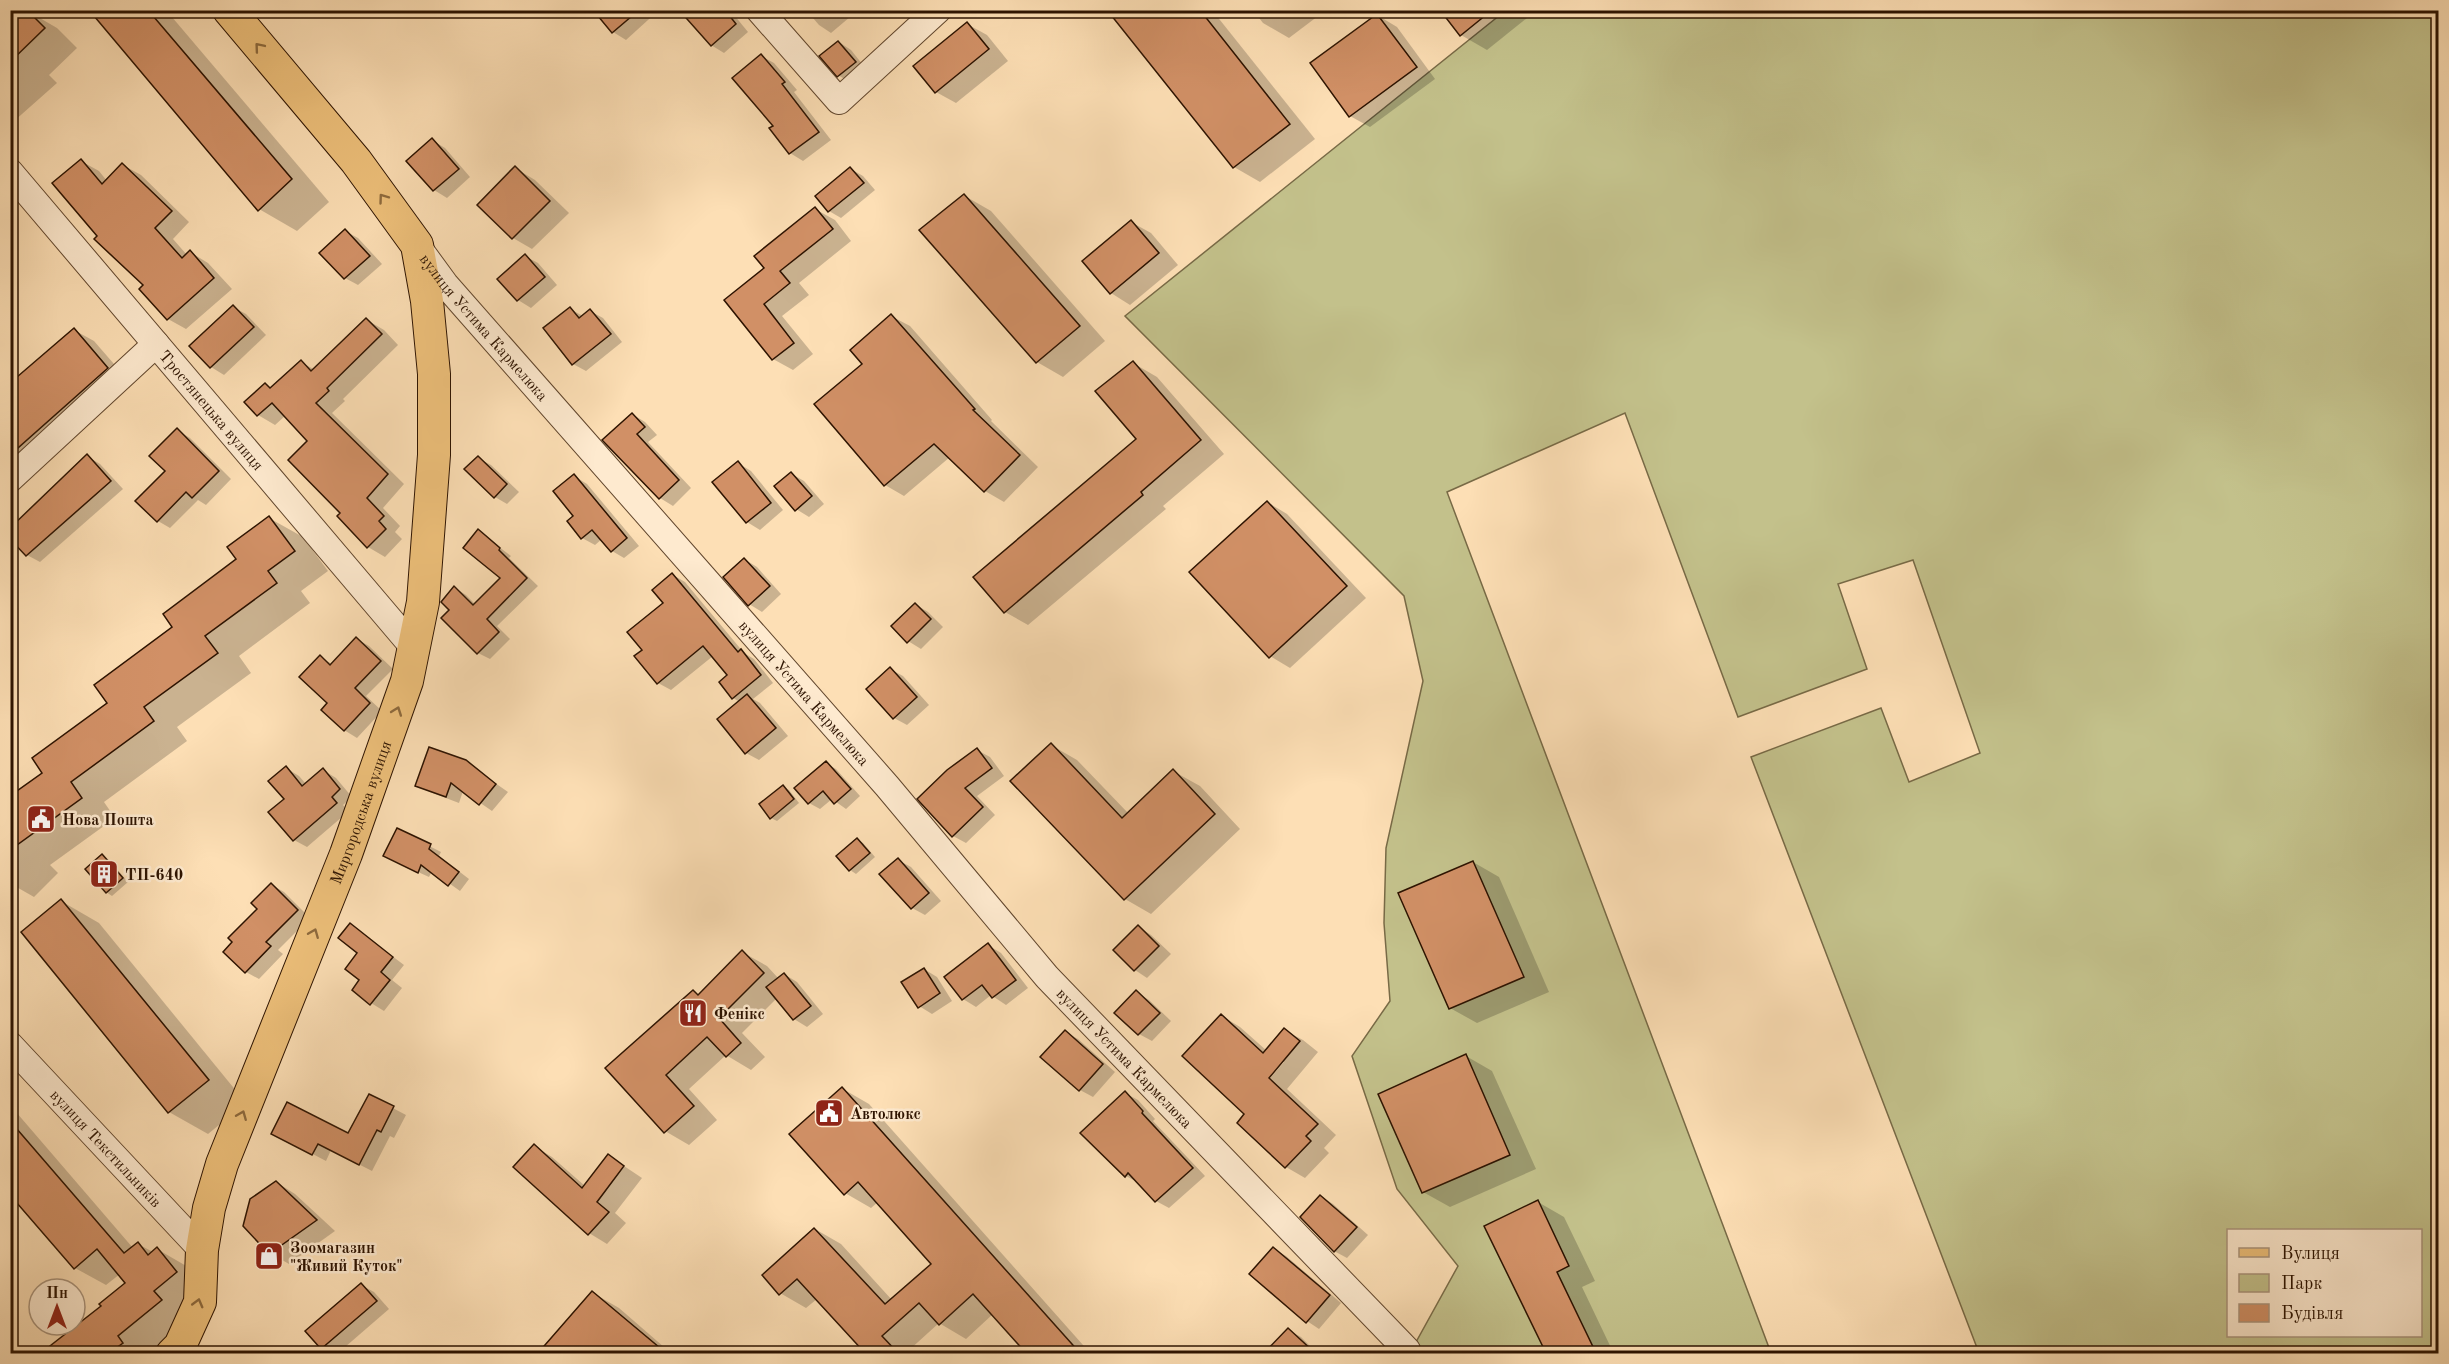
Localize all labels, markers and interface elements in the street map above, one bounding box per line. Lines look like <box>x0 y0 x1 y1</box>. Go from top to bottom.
one-way arrow <box>256 43 267 54</box>
one-way arrow <box>379 193 390 204</box>
street label: вулиця Устима Кармелюка <box>416 252 550 405</box>
street label: Тростянецька вулиця <box>155 348 266 474</box>
street label: вулиця Устима Кармелюка <box>735 618 871 770</box>
one-way arrow <box>389 706 402 717</box>
street label: Миргородська вулиця <box>329 739 395 887</box>
public building icon: Нова Пошта <box>25 803 57 835</box>
place label: Нова Пошта <box>62 813 154 829</box>
building icon: ТП-640 <box>88 858 120 890</box>
place label: ТП-640 <box>125 868 183 884</box>
one-way arrow <box>307 929 319 940</box>
street label: вулиця Устима Кармелюка <box>1053 986 1194 1132</box>
restaurant icon: Фенікс <box>677 997 709 1029</box>
place label: Фенікс <box>714 1007 765 1023</box>
street label: вулиця Текстильників <box>46 1087 164 1211</box>
public building icon: Автолюкс <box>813 1097 845 1129</box>
place label: Автолюкс <box>850 1107 921 1123</box>
one-way arrow <box>235 1110 247 1121</box>
legend <box>2227 1229 2422 1337</box>
shop icon: Зоомагазин "Живий Куток" <box>253 1240 285 1272</box>
place label: Зоомагазин "Живий Куток" <box>290 1241 403 1275</box>
text: Вулиця <box>2281 1245 2340 1263</box>
text: Парк <box>2281 1275 2322 1293</box>
north arrow <box>27 1277 87 1337</box>
text: Пн <box>46 1286 68 1302</box>
one-way arrow <box>191 1298 203 1309</box>
text: Будівля <box>2281 1305 2343 1323</box>

